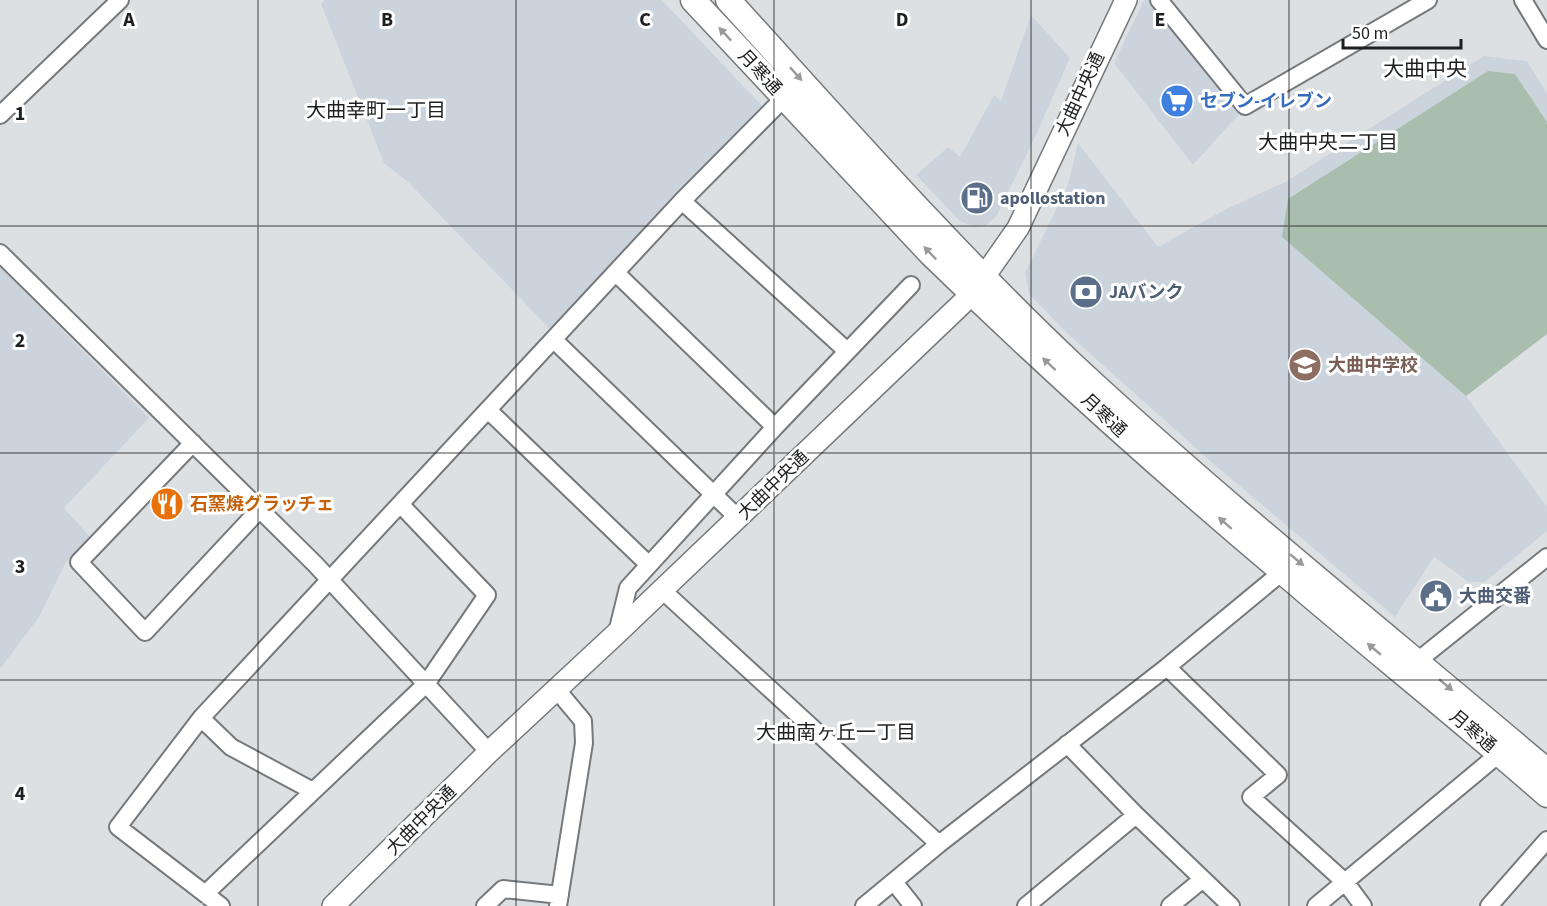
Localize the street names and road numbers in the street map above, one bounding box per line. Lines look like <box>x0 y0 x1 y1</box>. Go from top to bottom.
street label: 月寒通 <box>732 44 787 101</box>
street label: 大曲中央通 <box>1050 48 1111 140</box>
street label: 月寒通 <box>1075 388 1132 443</box>
street label: 大曲中央通 <box>732 445 814 526</box>
street label: 月寒通 <box>1444 704 1501 758</box>
street label: 大曲中央通 <box>381 780 462 861</box>

